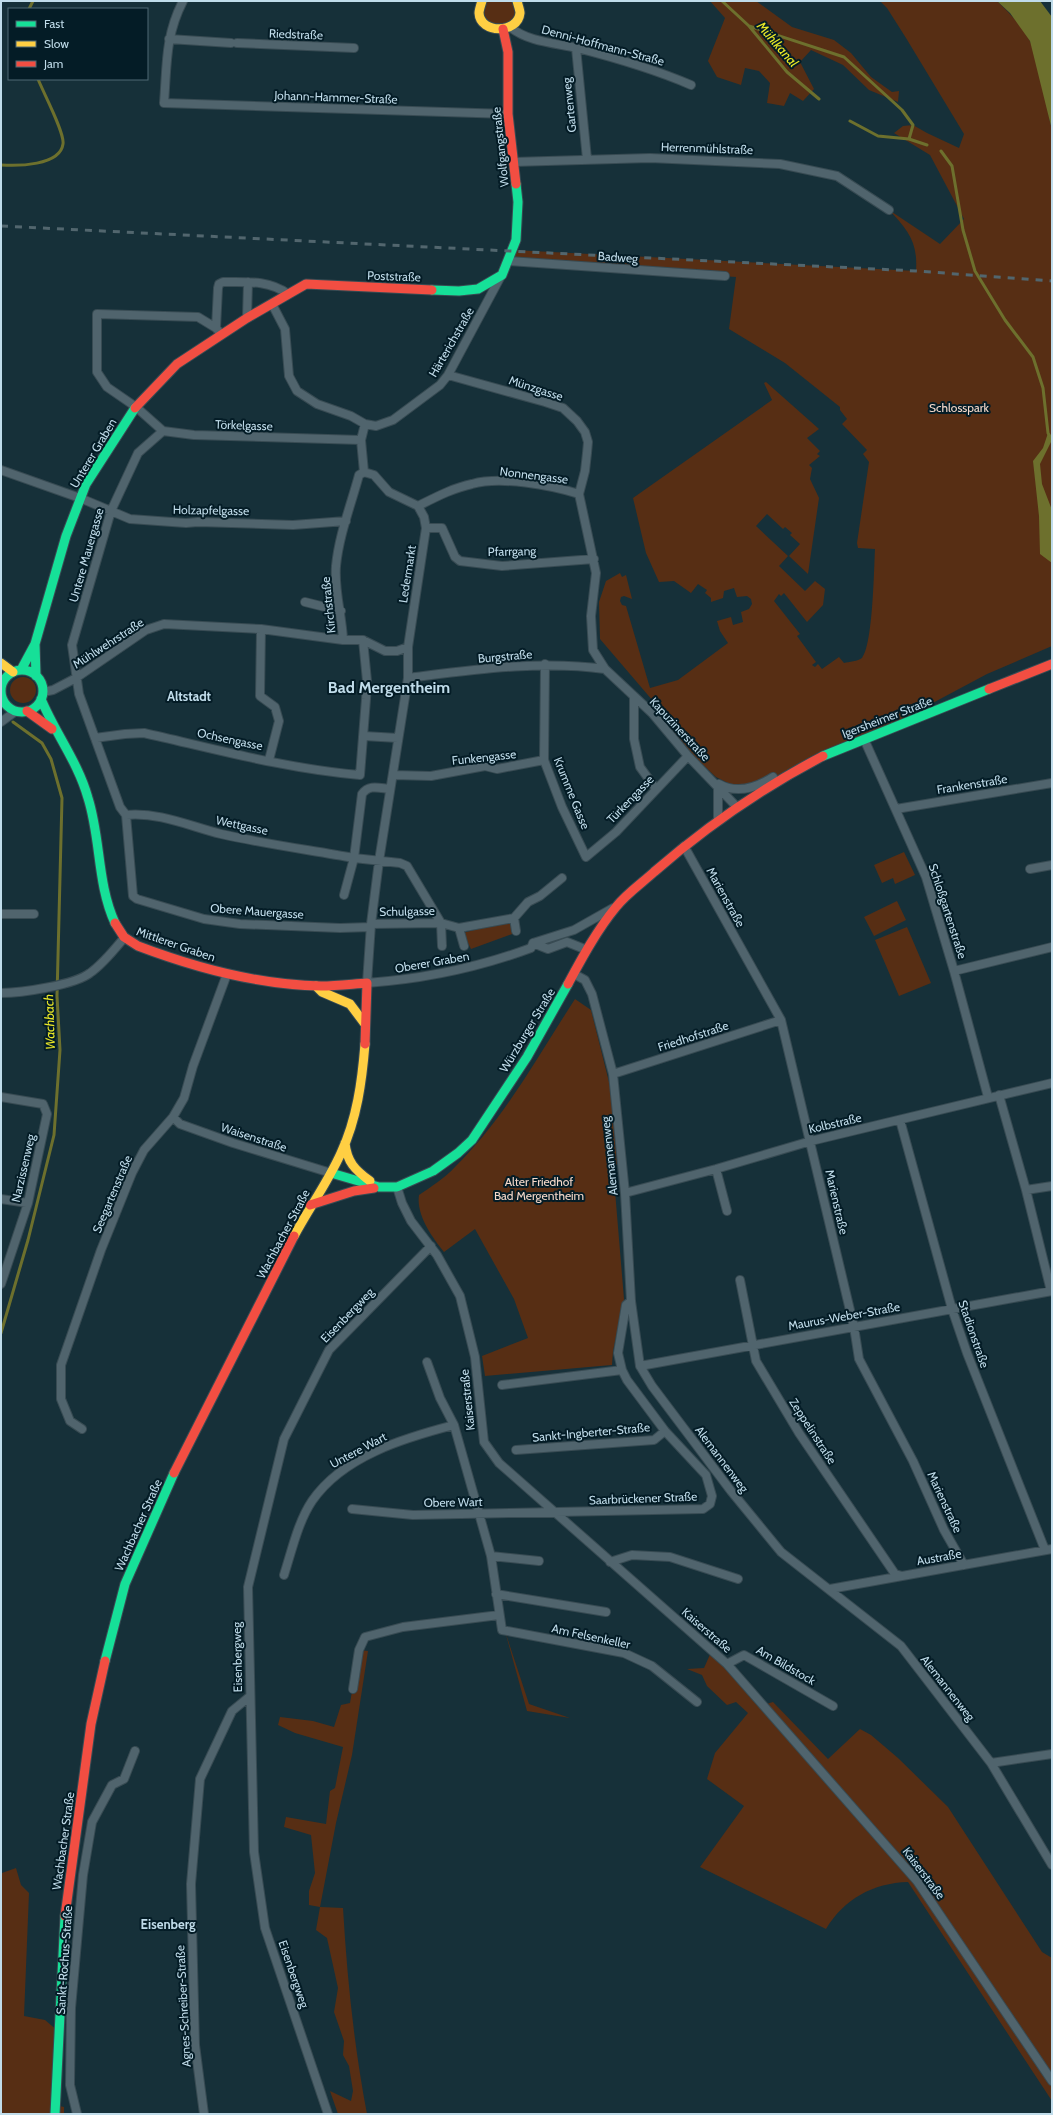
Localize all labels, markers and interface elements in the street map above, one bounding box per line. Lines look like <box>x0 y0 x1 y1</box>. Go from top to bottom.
legend <box>8 8 148 80</box>
text: Fast <box>44 16 64 31</box>
water label: Mühlkanal <box>753 17 802 70</box>
street label: Denni-Hoffmann-Straße <box>540 21 666 69</box>
street label: Riedstraße <box>269 26 323 42</box>
text: Slow <box>44 36 69 51</box>
text: Jam <box>43 56 63 71</box>
street label: Gartenweg <box>559 76 579 133</box>
street label: Johann-Hammer-Straße <box>273 87 398 107</box>
street label: Wolfgangstraße <box>488 106 512 188</box>
street label: Herrenmühlstraße <box>661 139 753 157</box>
street label: Badweg <box>597 248 640 266</box>
street label: Poststraße <box>367 268 421 284</box>
street label: Härterichstraße <box>425 305 477 379</box>
street label: Münzgasse <box>507 372 565 404</box>
park label: Schlosspark <box>929 400 990 415</box>
street label: Unterer Graben <box>66 415 120 491</box>
street label: Törkelgasse <box>215 416 273 434</box>
street label: Nonnengasse <box>499 463 569 487</box>
street label: Holzapfelgasse <box>173 502 249 518</box>
street label: Untere Mauergasse <box>65 506 107 604</box>
street label: Pfarrgang <box>488 543 537 559</box>
street label: Ledermarkt <box>395 544 419 604</box>
street label: Kirchstraße <box>318 576 338 634</box>
street label: Mühlwehrstraße <box>70 614 146 672</box>
street label: Burgstraße <box>477 646 533 666</box>
district label: Bad Mergentheim <box>328 678 450 697</box>
district label: Altstadt <box>167 688 212 704</box>
street label: Igersheimer Straße <box>840 693 934 741</box>
street label: Kapuzinerstraße <box>647 694 713 764</box>
street label: Ochsengasse <box>196 725 264 753</box>
street label: Funkengasse <box>451 746 517 768</box>
street label: Krumme Gasse <box>551 755 593 831</box>
street label: Frankenstraße <box>936 771 1008 797</box>
street label: Türkengasse <box>603 772 657 826</box>
street label: Wettgasse <box>215 812 269 838</box>
street label: Schloßgartenstraße <box>926 862 970 960</box>
street label: Marienstraße <box>703 864 749 930</box>
street label: Obere Mauergasse <box>210 900 304 922</box>
street label: Schulgasse <box>379 903 435 919</box>
street label: Mittlerer Graben <box>135 923 218 965</box>
street label: Oberer Graben <box>394 948 471 976</box>
street label: Würzburger Straße <box>496 985 558 1075</box>
water label: Wachbach <box>40 994 58 1050</box>
street label: Friedhofstraße <box>656 1018 730 1054</box>
street label: Kolbstraße <box>807 1110 863 1136</box>
street label: Alemannenweg <box>597 1115 621 1196</box>
street label: Waisenstraße <box>219 1119 289 1155</box>
street label: Narzissenweg <box>8 1131 38 1204</box>
street label: Seegartenstraße <box>89 1153 135 1235</box>
street label: Marienstraße <box>822 1168 852 1236</box>
park label: Alter Friedhof Bad Mergentheim <box>494 1174 584 1203</box>
street label: Wachbacher Straße <box>253 1187 313 1281</box>
street label: Eisenbergweg <box>317 1284 378 1346</box>
street label: Stadionstraße <box>955 1298 993 1370</box>
street label: Maurus-Weber-Straße <box>787 1299 901 1333</box>
street label: Kaiserstraße <box>456 1369 478 1431</box>
street label: Zeppelinstraße <box>786 1395 840 1467</box>
street label: Sankt-Ingberter-Straße <box>531 1419 651 1445</box>
street label: Alemannenweg <box>692 1423 753 1496</box>
street label: Untere Wart <box>327 1429 389 1471</box>
street label: Marienstraße <box>924 1469 966 1535</box>
street label: Wachbacher Straße <box>111 1477 165 1573</box>
street label: Saarbrückener Straße <box>589 1489 697 1507</box>
street label: Obere Wart <box>423 1494 483 1510</box>
street label: Austraße <box>916 1546 962 1568</box>
street label: Kaiserstraße <box>679 1604 735 1656</box>
street label: Am Felsenkeller <box>550 1620 632 1652</box>
street label: Eisenbergweg <box>229 1621 245 1692</box>
street label: Am Bildstock <box>754 1642 819 1688</box>
street label: Alemannenweg <box>918 1652 979 1725</box>
street label: Wachbacher Straße <box>49 1791 77 1891</box>
street label: Kaiserstraße <box>900 1844 948 1902</box>
street label: Sankt-Rochus-Straße <box>53 1905 75 2015</box>
district label: Eisenberg <box>141 1916 196 1932</box>
street label: Eisenbergweg <box>275 1938 313 2011</box>
street label: Agnes-Schreiber-Straße <box>172 1945 194 2067</box>

